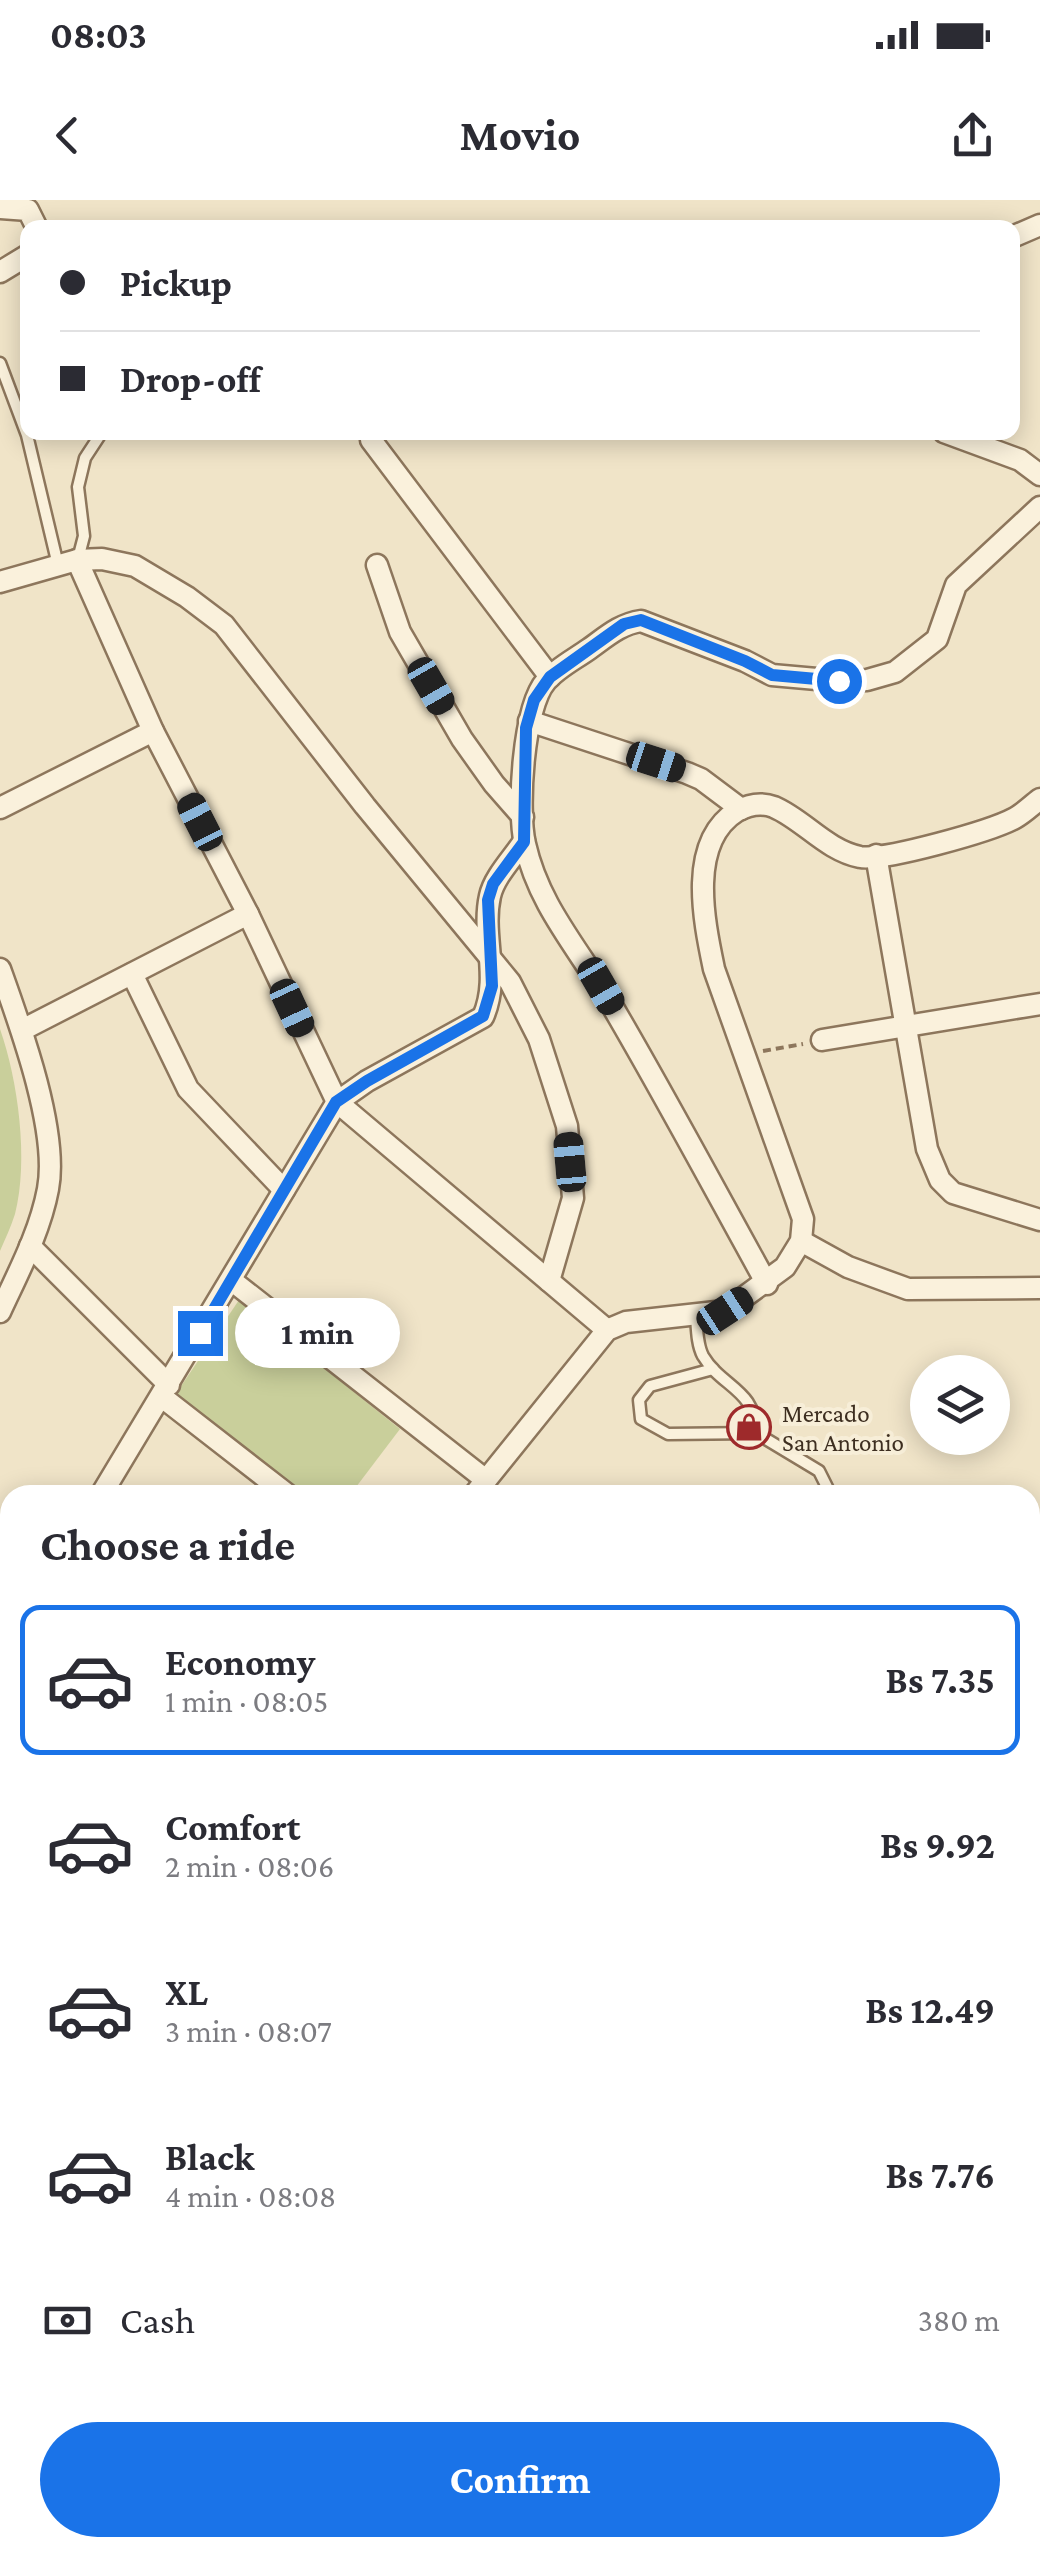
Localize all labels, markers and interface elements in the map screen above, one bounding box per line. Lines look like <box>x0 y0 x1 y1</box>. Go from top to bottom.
text: 08:03 <box>50 14 147 56</box>
icon: back <box>40 108 95 163</box>
icon: share <box>945 108 1000 163</box>
text: Movio <box>460 110 580 160</box>
text: Pickup <box>120 262 232 304</box>
text: Drop-off <box>120 358 261 400</box>
car <box>403 653 459 719</box>
route start <box>817 659 862 704</box>
car <box>623 738 689 786</box>
car <box>173 788 227 856</box>
car <box>573 953 629 1019</box>
car <box>266 974 318 1042</box>
car <box>552 1131 588 1193</box>
car <box>692 1282 758 1340</box>
callout: 1 min <box>235 1298 400 1368</box>
route end <box>178 1311 223 1356</box>
text: 1 min <box>281 1315 354 1351</box>
map controls <box>910 1355 1010 1455</box>
button: layers <box>910 1355 1010 1455</box>
place label: Mercado San Antonio <box>782 1400 904 1456</box>
shop icon: Mercado San Antonio <box>726 1404 772 1450</box>
text: Choose a ride <box>40 1520 295 1570</box>
icon: car <box>45 1635 135 1725</box>
text: Economy <box>165 1641 315 1683</box>
text: Bs 7.35 <box>886 1659 995 1701</box>
text: 1 min · 08:05 <box>165 1683 328 1719</box>
icon: car <box>45 1800 135 1890</box>
text: Comfort <box>165 1806 301 1848</box>
text: Bs 9.92 <box>880 1824 995 1866</box>
text: 2 min · 08:06 <box>165 1848 334 1884</box>
icon: car <box>45 1965 135 2055</box>
text: XL <box>165 1971 208 2013</box>
text: Bs 12.49 <box>865 1989 995 2031</box>
text: 3 min · 08:07 <box>165 2013 332 2049</box>
icon: car <box>45 2130 135 2220</box>
text: Black <box>165 2136 254 2178</box>
text: Bs 7.76 <box>885 2154 995 2196</box>
text: 4 min · 08:08 <box>165 2178 336 2214</box>
icon: cash <box>40 2293 95 2348</box>
text: Cash <box>120 2299 195 2341</box>
text: 380 m <box>918 2302 1000 2338</box>
button: Confirm <box>40 2422 1000 2537</box>

